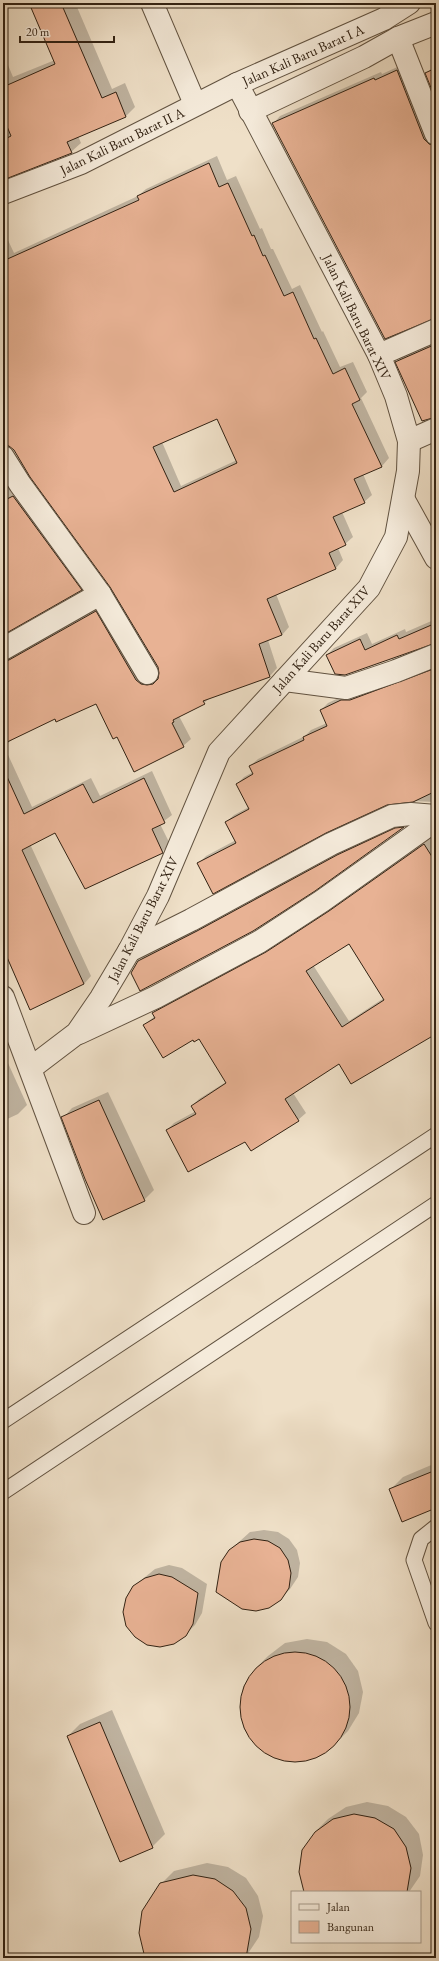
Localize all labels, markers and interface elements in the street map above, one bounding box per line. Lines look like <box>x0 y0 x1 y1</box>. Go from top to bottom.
scale bar <box>20 18 114 44</box>
street label: Jalan Kali Baru Barat I A <box>238 20 367 90</box>
text: 20 m <box>26 24 50 40</box>
street label: Jalan Kali Baru Barat II A <box>56 103 187 179</box>
street label: Jalan Kali Baru Barat XIV <box>318 250 396 384</box>
street label: Jalan Kali Baru Barat XIV <box>267 581 374 697</box>
street label: Jalan Kali Baru Barat XIV <box>103 853 183 986</box>
legend <box>291 1891 421 1943</box>
text: Jalan <box>326 1899 351 1915</box>
text: Bangunan <box>327 1919 375 1935</box>

